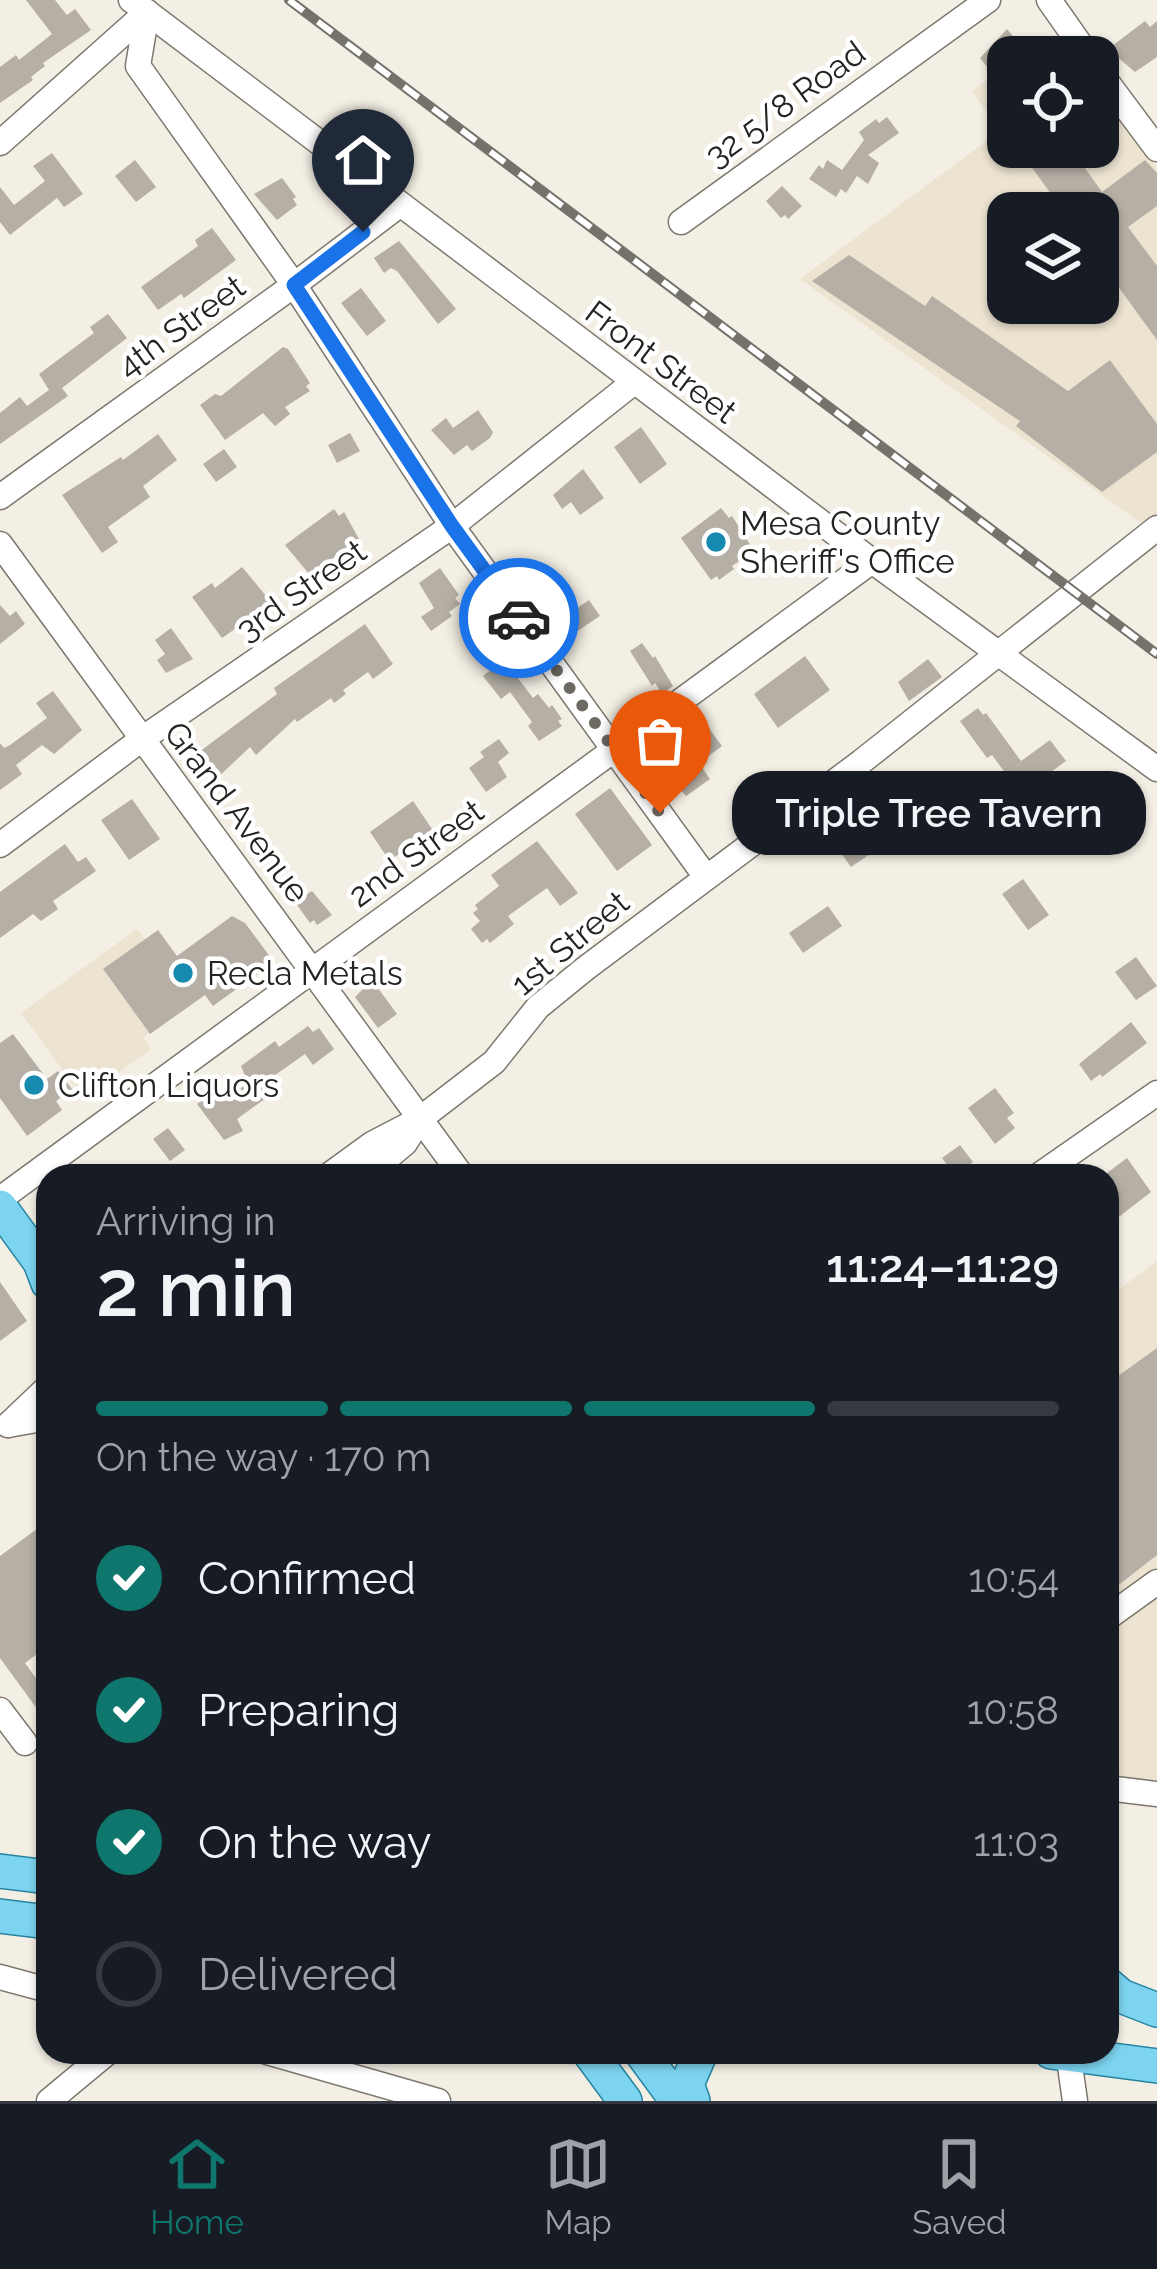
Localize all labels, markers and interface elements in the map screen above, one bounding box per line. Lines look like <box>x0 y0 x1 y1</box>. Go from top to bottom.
street label: 32 5/8 Road <box>697 33 873 175</box>
map controls <box>987 36 1119 324</box>
button: locate <box>987 36 1119 168</box>
pin <box>312 109 414 232</box>
icon: home <box>330 127 396 193</box>
button: layers <box>987 192 1119 324</box>
street label: 4th Street <box>110 267 252 385</box>
street label: Front Street <box>578 293 744 431</box>
place label: Mesa County Sheriff's Office <box>740 504 955 581</box>
marker: Mesa County Sheriff's Office <box>703 529 729 555</box>
street label: 3rd Street <box>229 531 373 649</box>
courier <box>459 558 579 678</box>
icon: car <box>486 585 552 651</box>
pin <box>609 690 711 813</box>
icon: bag <box>627 708 693 774</box>
street label: Grand Avenue <box>156 714 318 910</box>
callout: Triple Tree Tavern <box>732 771 1146 855</box>
text: Triple Tree Tavern <box>775 790 1103 836</box>
street label: 2nd Street <box>341 791 491 915</box>
street label: 1st Street <box>503 883 637 1003</box>
place label: Recla Metals <box>207 954 403 993</box>
marker: Recla Metals <box>170 960 196 986</box>
place label: Clifton Liquors <box>58 1066 279 1105</box>
marker: Clifton Liquors <box>21 1072 47 1098</box>
text: Arriving in <box>96 1198 276 1244</box>
text: 11:24–11:29 <box>826 1240 1059 1293</box>
text: 2 min <box>96 1243 296 1334</box>
text: On the way · 170 m <box>96 1434 431 1480</box>
icon: check <box>96 1545 162 1611</box>
text: Confirmed <box>198 1552 416 1605</box>
text: 10:54 <box>969 1555 1059 1601</box>
icon: check <box>96 1677 162 1743</box>
text: Preparing <box>198 1684 399 1737</box>
text: 10:58 <box>967 1687 1059 1733</box>
icon: check <box>96 1809 162 1875</box>
text: On the way <box>198 1816 432 1869</box>
text: 11:03 <box>974 1819 1059 1865</box>
text: Delivered <box>198 1948 398 2001</box>
tab: Home <box>150 2131 244 2242</box>
tab: Map <box>544 2131 612 2242</box>
tab: Saved <box>912 2131 1007 2242</box>

